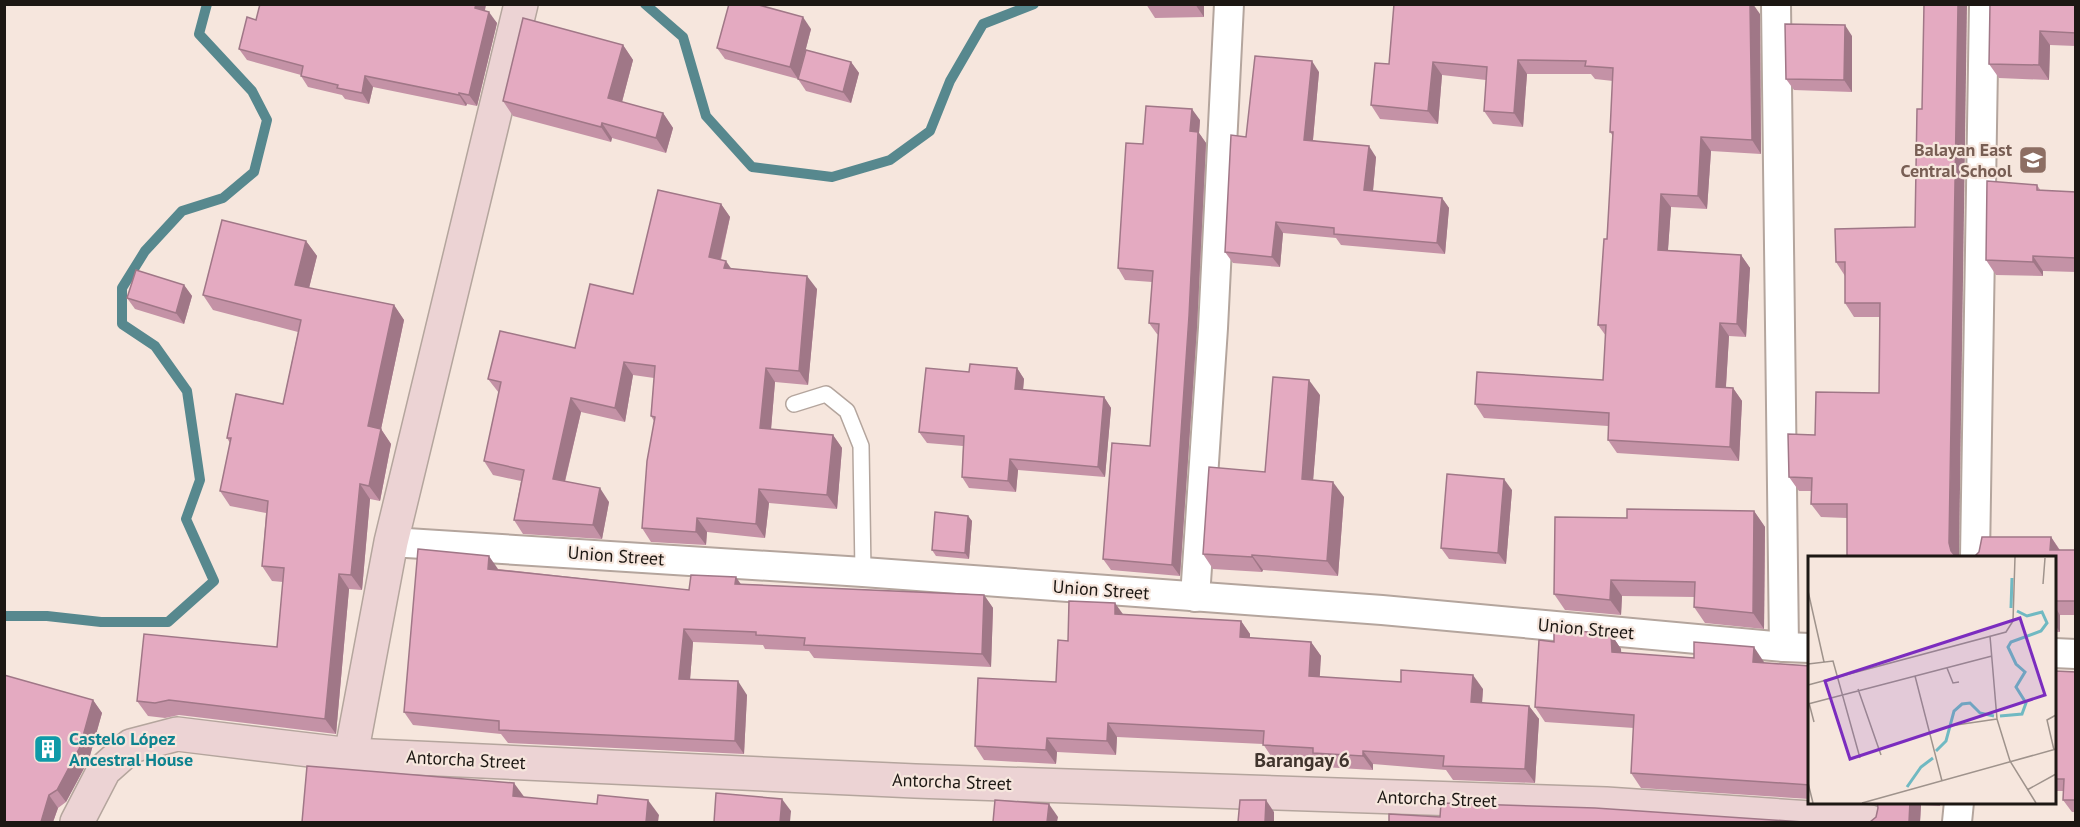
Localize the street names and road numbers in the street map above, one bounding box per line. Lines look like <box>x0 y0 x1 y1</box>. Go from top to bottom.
street label: Union Street <box>567 541 665 570</box>
street label: Union Street <box>1052 575 1150 604</box>
street label: Union Street <box>1537 613 1635 644</box>
street label: Antorcha Street <box>406 745 526 774</box>
street label: Antorcha Street <box>892 768 1012 795</box>
street label: Antorcha Street <box>1377 785 1497 812</box>

